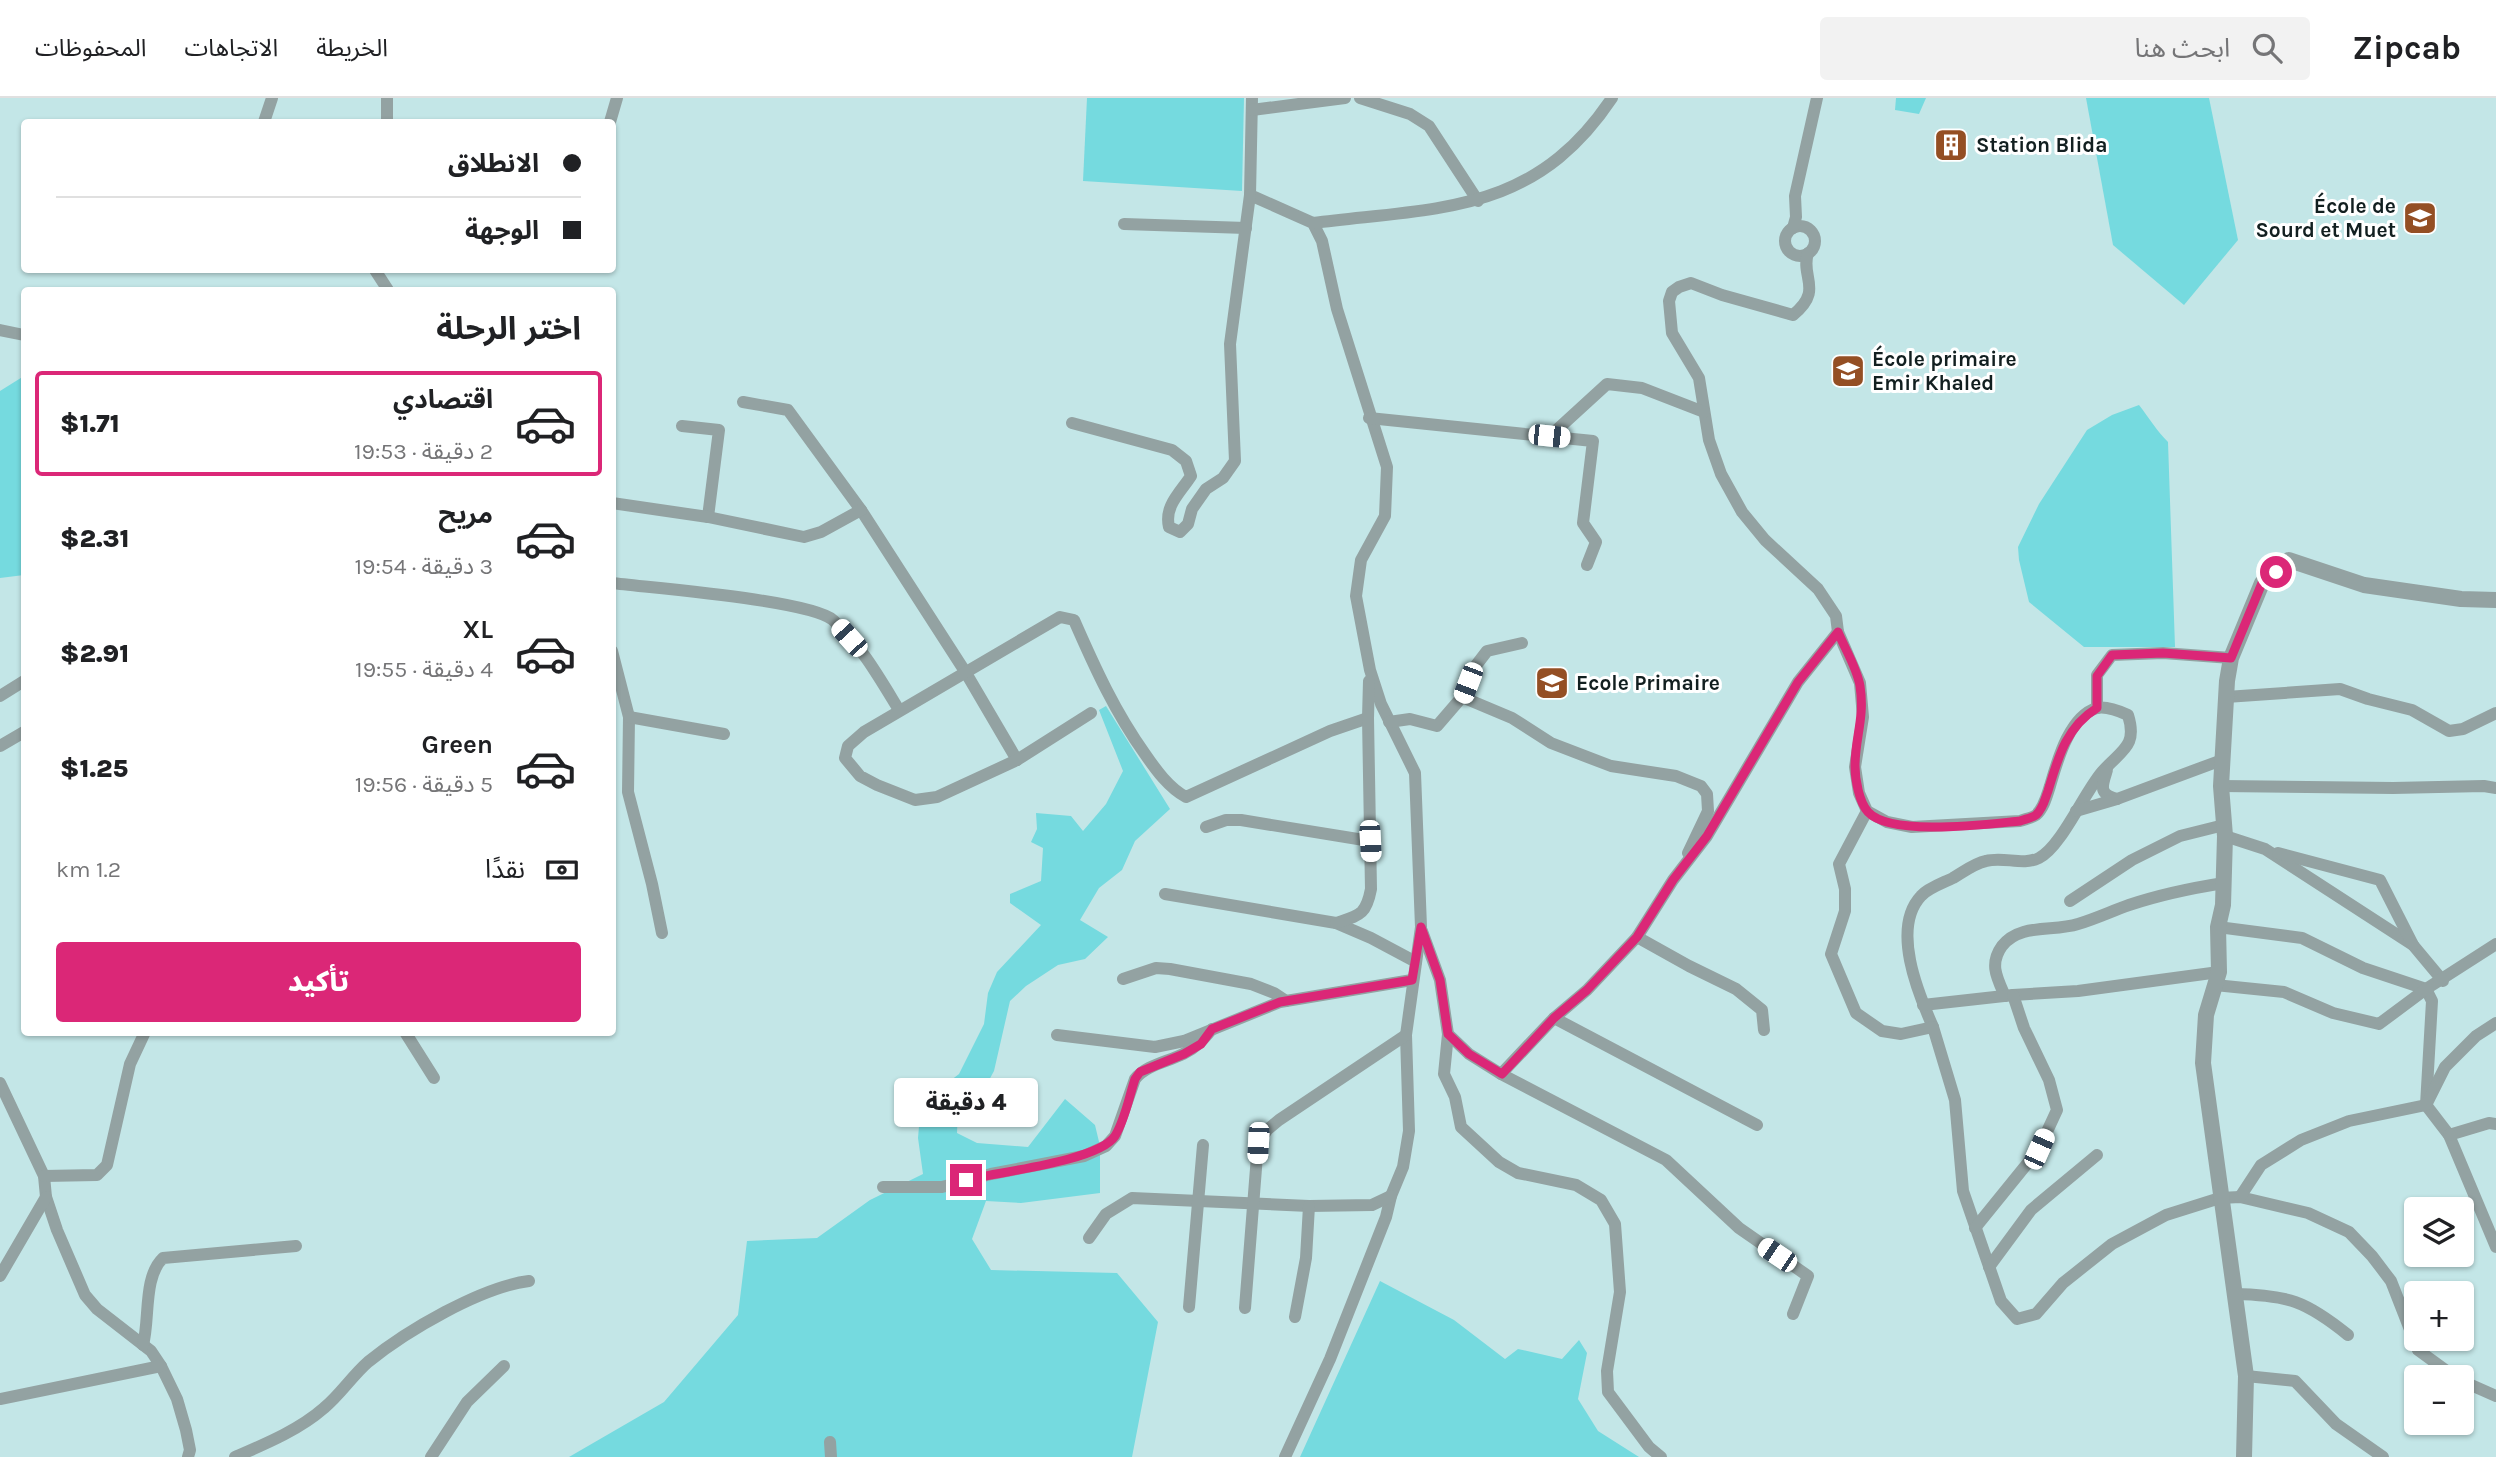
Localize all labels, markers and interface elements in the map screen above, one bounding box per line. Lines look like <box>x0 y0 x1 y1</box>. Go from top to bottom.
search box <box>1820 17 2310 80</box>
icon: search <box>2248 29 2286 67</box>
text: Zipcab <box>2352 29 2461 67</box>
text: ابحث هنا <box>2135 33 2230 64</box>
text: المحفوظات <box>35 34 146 62</box>
text: الاتجاهات <box>184 34 278 62</box>
text: الخريطة <box>316 34 388 62</box>
building icon: Station Blida <box>1932 126 1970 164</box>
place label: Station Blida <box>1976 133 2107 157</box>
text: الانطلاق <box>448 148 539 179</box>
place label: École de Sourd et Muet <box>2255 192 2396 242</box>
school or university icon: École de Sourd et Muet <box>2401 199 2439 237</box>
text: الوجهة <box>465 215 539 246</box>
text: اختر الرحلة <box>436 310 581 347</box>
place label: École primaire Emir Khaled <box>1872 345 2017 395</box>
school or university icon: École primaire Emir Khaled <box>1829 352 1867 390</box>
text: اقتصادي <box>393 384 493 415</box>
icon: car <box>514 392 577 455</box>
text: $1.71 <box>60 408 120 439</box>
car <box>1528 423 1571 449</box>
text: 2 دقيقة · 19:53 <box>354 438 493 465</box>
text: مريح <box>438 499 493 530</box>
icon: car <box>514 507 577 570</box>
text: $2.31 <box>60 523 130 554</box>
text: 3 دقيقة · 19:54 <box>354 553 493 580</box>
route start <box>2260 556 2292 588</box>
text: XL <box>462 614 493 645</box>
car <box>828 615 871 661</box>
icon: car <box>514 622 577 685</box>
text: $2.91 <box>60 638 129 669</box>
text: 4 دقيقة · 19:55 <box>355 656 493 683</box>
car <box>1451 660 1486 706</box>
school or university icon: Ecole Primaire <box>1533 664 1571 702</box>
place label: Ecole Primaire <box>1576 671 1720 695</box>
text: Green <box>421 729 493 760</box>
icon: car <box>514 737 577 800</box>
text: $1.25 <box>60 753 128 784</box>
text: 5 دقيقة · 19:56 <box>355 771 493 798</box>
car <box>1359 819 1382 863</box>
icon: cash <box>543 851 581 889</box>
text: نقدًا <box>485 854 525 885</box>
text: 1.2 km <box>56 856 121 883</box>
button: تأكيد <box>56 942 581 1022</box>
callout: 4 دقيقة <box>894 1079 1038 1128</box>
text: 4 دقيقة <box>926 1089 1006 1116</box>
car <box>1247 1121 1270 1165</box>
car <box>2021 1126 2058 1172</box>
route end <box>950 1164 982 1196</box>
map controls <box>2404 1197 2474 1435</box>
button: layers <box>2404 1197 2474 1267</box>
car <box>1754 1235 1801 1275</box>
button: + <box>2404 1281 2474 1351</box>
button: − <box>2404 1365 2474 1435</box>

